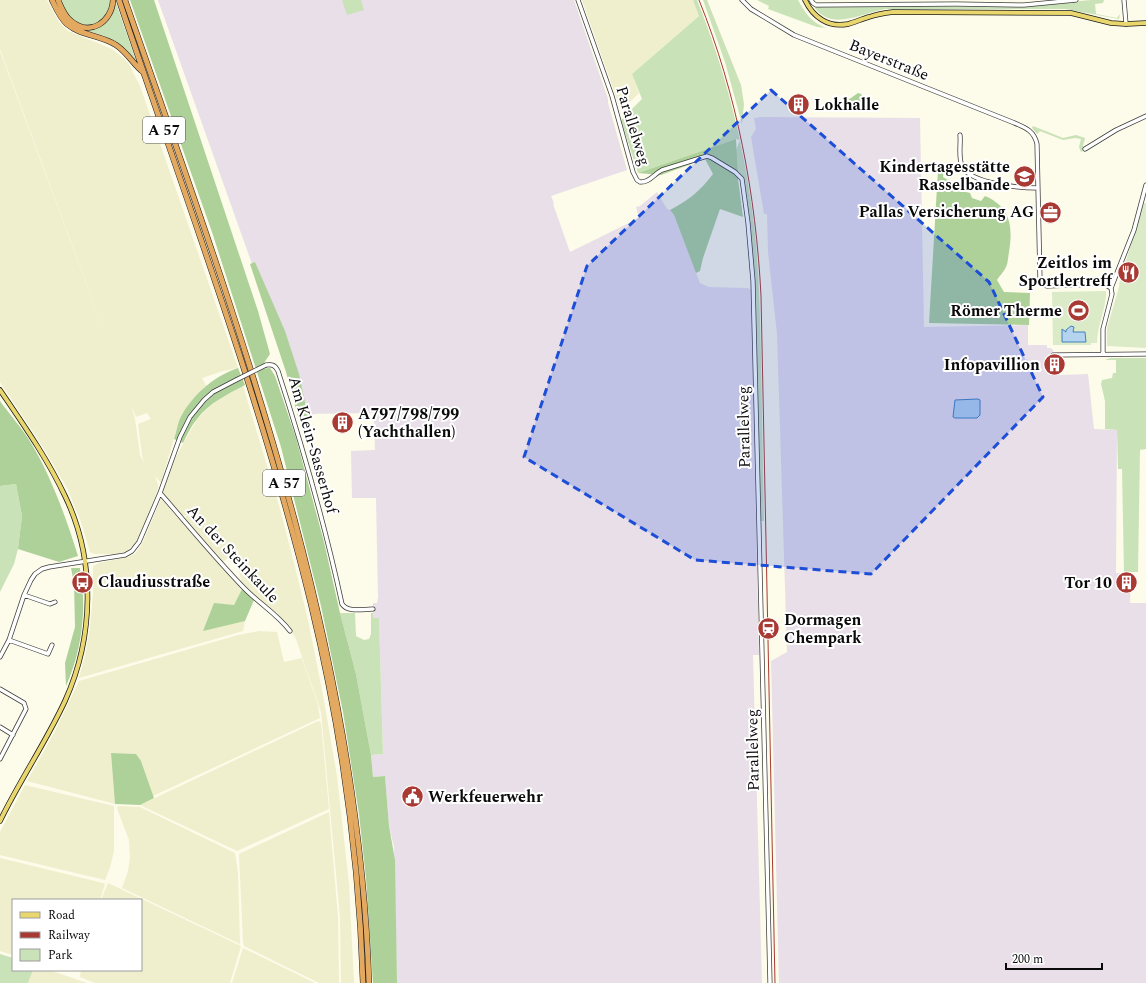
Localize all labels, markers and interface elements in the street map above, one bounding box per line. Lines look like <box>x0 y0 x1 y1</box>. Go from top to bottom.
street label: Bayerstraße <box>845 33 933 87</box>
street label: Parallelweg <box>609 83 657 169</box>
building icon: Lokhalle <box>785 92 811 118</box>
place label: Lokhalle <box>814 93 879 117</box>
road number: A 57 <box>143 117 185 143</box>
place label: Kindertagesstätte Rasselbande <box>879 155 1010 197</box>
school or university icon: Kindertagesstätte Rasselbande <box>1012 163 1038 189</box>
office icon: Pallas Versicherung AG <box>1037 199 1063 225</box>
place label: Pallas Versicherung AG <box>859 200 1034 224</box>
place label: Zeitlos im Sportlertreff <box>1019 251 1113 293</box>
restaurant icon: Zeitlos im Sportlertreff <box>1115 259 1141 285</box>
sports icon: Römer Therme <box>1065 298 1091 324</box>
place label: Römer Therme <box>950 299 1062 323</box>
building icon: Infopavillion <box>1042 352 1068 378</box>
place label: Infopavillion <box>944 353 1040 377</box>
street label: Am Klein-Sasserhof <box>282 374 344 518</box>
street label: Parallelweg <box>731 386 757 468</box>
place label: A797/798/799 (Yachthallen) <box>358 402 459 444</box>
building icon: A797/798/799 (Yachthallen) <box>329 410 355 436</box>
road number: A 57 <box>263 470 305 496</box>
street label: An der Steinkaule <box>181 499 285 609</box>
bus stop icon: Claudiusstraße <box>70 569 96 595</box>
place label: Claudiusstraße <box>98 570 210 594</box>
building icon: Tor 10 <box>1114 570 1140 596</box>
place label: Tor 10 <box>1064 571 1112 595</box>
place label: Dormagen Chempark <box>784 608 862 650</box>
station icon: Dormagen Chempark <box>756 616 782 642</box>
street label: Parallelweg <box>740 709 766 791</box>
public building icon: Werkfeuerwehr <box>400 784 426 810</box>
place label: Werkfeuerwehr <box>428 785 543 809</box>
legend <box>12 899 142 971</box>
text: Road <box>48 906 75 925</box>
text: Railway <box>48 926 91 945</box>
scale bar <box>1006 945 1102 971</box>
text: Park <box>48 946 73 965</box>
text: 200 m <box>1012 950 1043 969</box>

